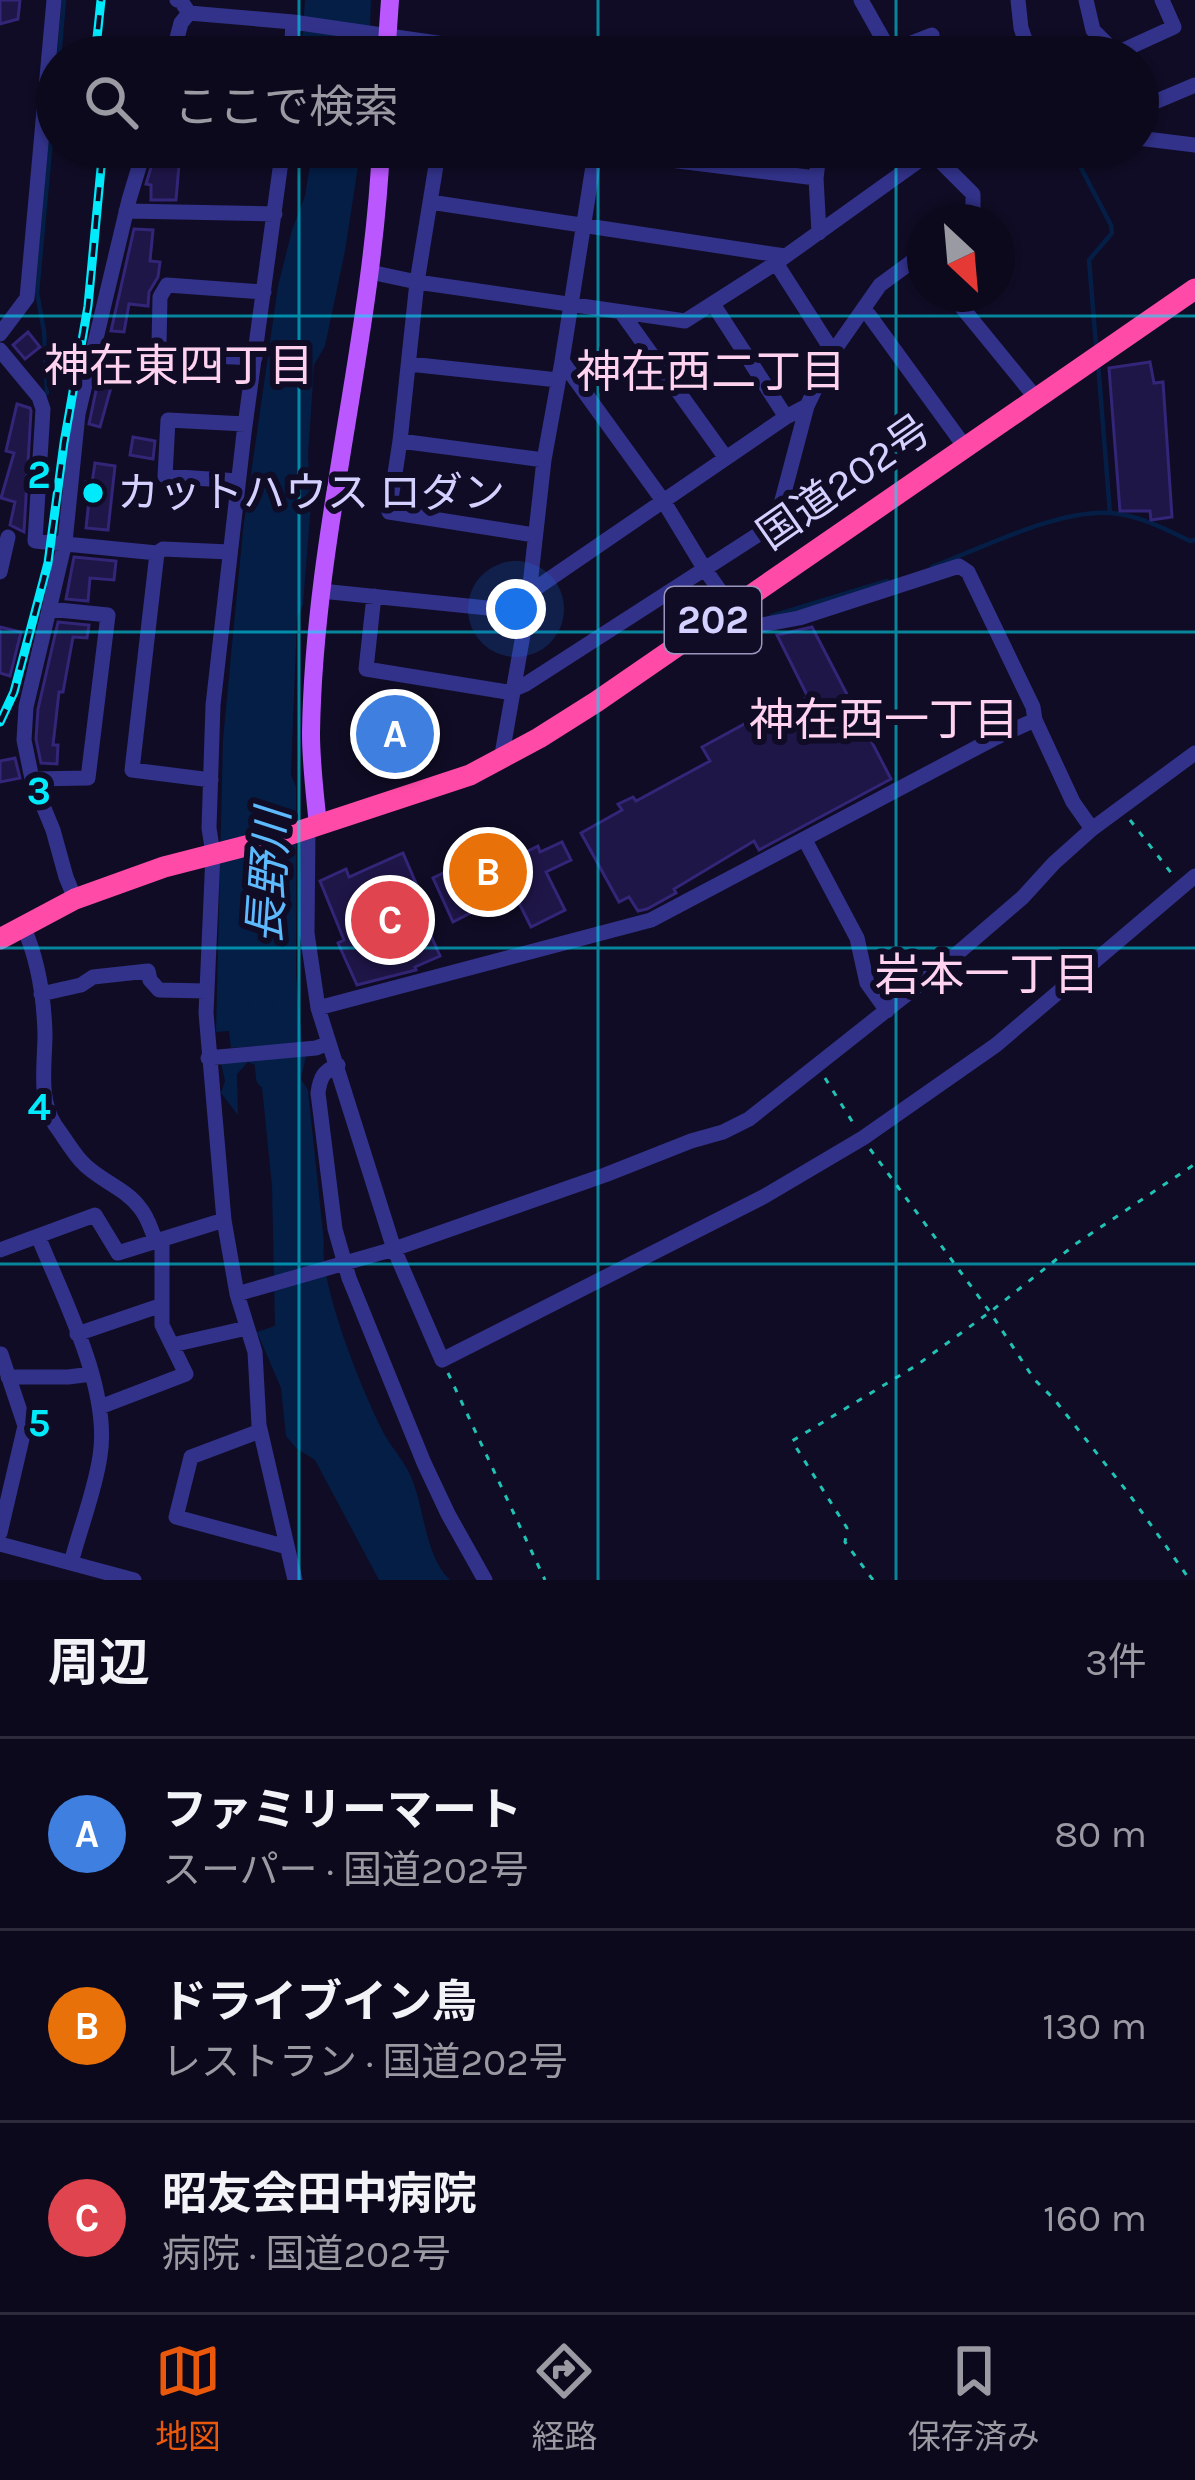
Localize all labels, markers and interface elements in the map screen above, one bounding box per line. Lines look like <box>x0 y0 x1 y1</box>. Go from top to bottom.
search box <box>36 36 1159 168</box>
icon: search <box>78 69 144 135</box>
text: ここで検索 <box>174 81 399 133</box>
north arrow <box>907 204 1015 312</box>
district label: 神在東四丁目 <box>44 340 314 392</box>
district label: 神在西二丁目 <box>576 346 846 398</box>
street label: 国道202号 <box>748 404 940 560</box>
text: 2 <box>27 452 51 498</box>
place label: カットハウス ロダン <box>117 468 505 518</box>
marker: カットハウス ロダン <box>80 480 106 506</box>
your location <box>486 579 546 639</box>
road number: 202 <box>665 587 761 653</box>
pin: A <box>356 689 434 779</box>
district label: 神在西一丁目 <box>749 694 1019 746</box>
text: 3 <box>27 768 51 814</box>
water label: 長野川 <box>238 803 300 945</box>
pin: B <box>449 827 527 917</box>
pin: C <box>351 875 429 965</box>
district label: 岩本一丁目 <box>874 949 1100 1001</box>
text: 4 <box>27 1084 51 1130</box>
text: 5 <box>28 1400 50 1446</box>
text: 周辺 <box>48 1633 150 1693</box>
text: 3件 <box>1085 1639 1147 1685</box>
text: ファミリーマート <box>162 1784 522 1836</box>
text: A <box>75 1811 99 1857</box>
text: 80 m <box>1054 1811 1147 1857</box>
text: スーパー · 国道202号 <box>162 1847 528 1893</box>
text: ドライブイン鳥 <box>162 1976 477 2028</box>
text: B <box>74 2003 100 2049</box>
text: 130 m <box>1042 2003 1147 2049</box>
text: レストラン · 国道202号 <box>162 2039 568 2085</box>
text: 昭友会田中病院 <box>162 2168 477 2220</box>
text: C <box>75 2195 99 2241</box>
text: 160 m <box>1043 2195 1147 2241</box>
text: 病院 · 国道202号 <box>162 2231 451 2277</box>
tab: 地図 <box>155 2338 221 2458</box>
tab: 経路 <box>531 2338 597 2458</box>
tab: 保存済み <box>908 2338 1040 2458</box>

